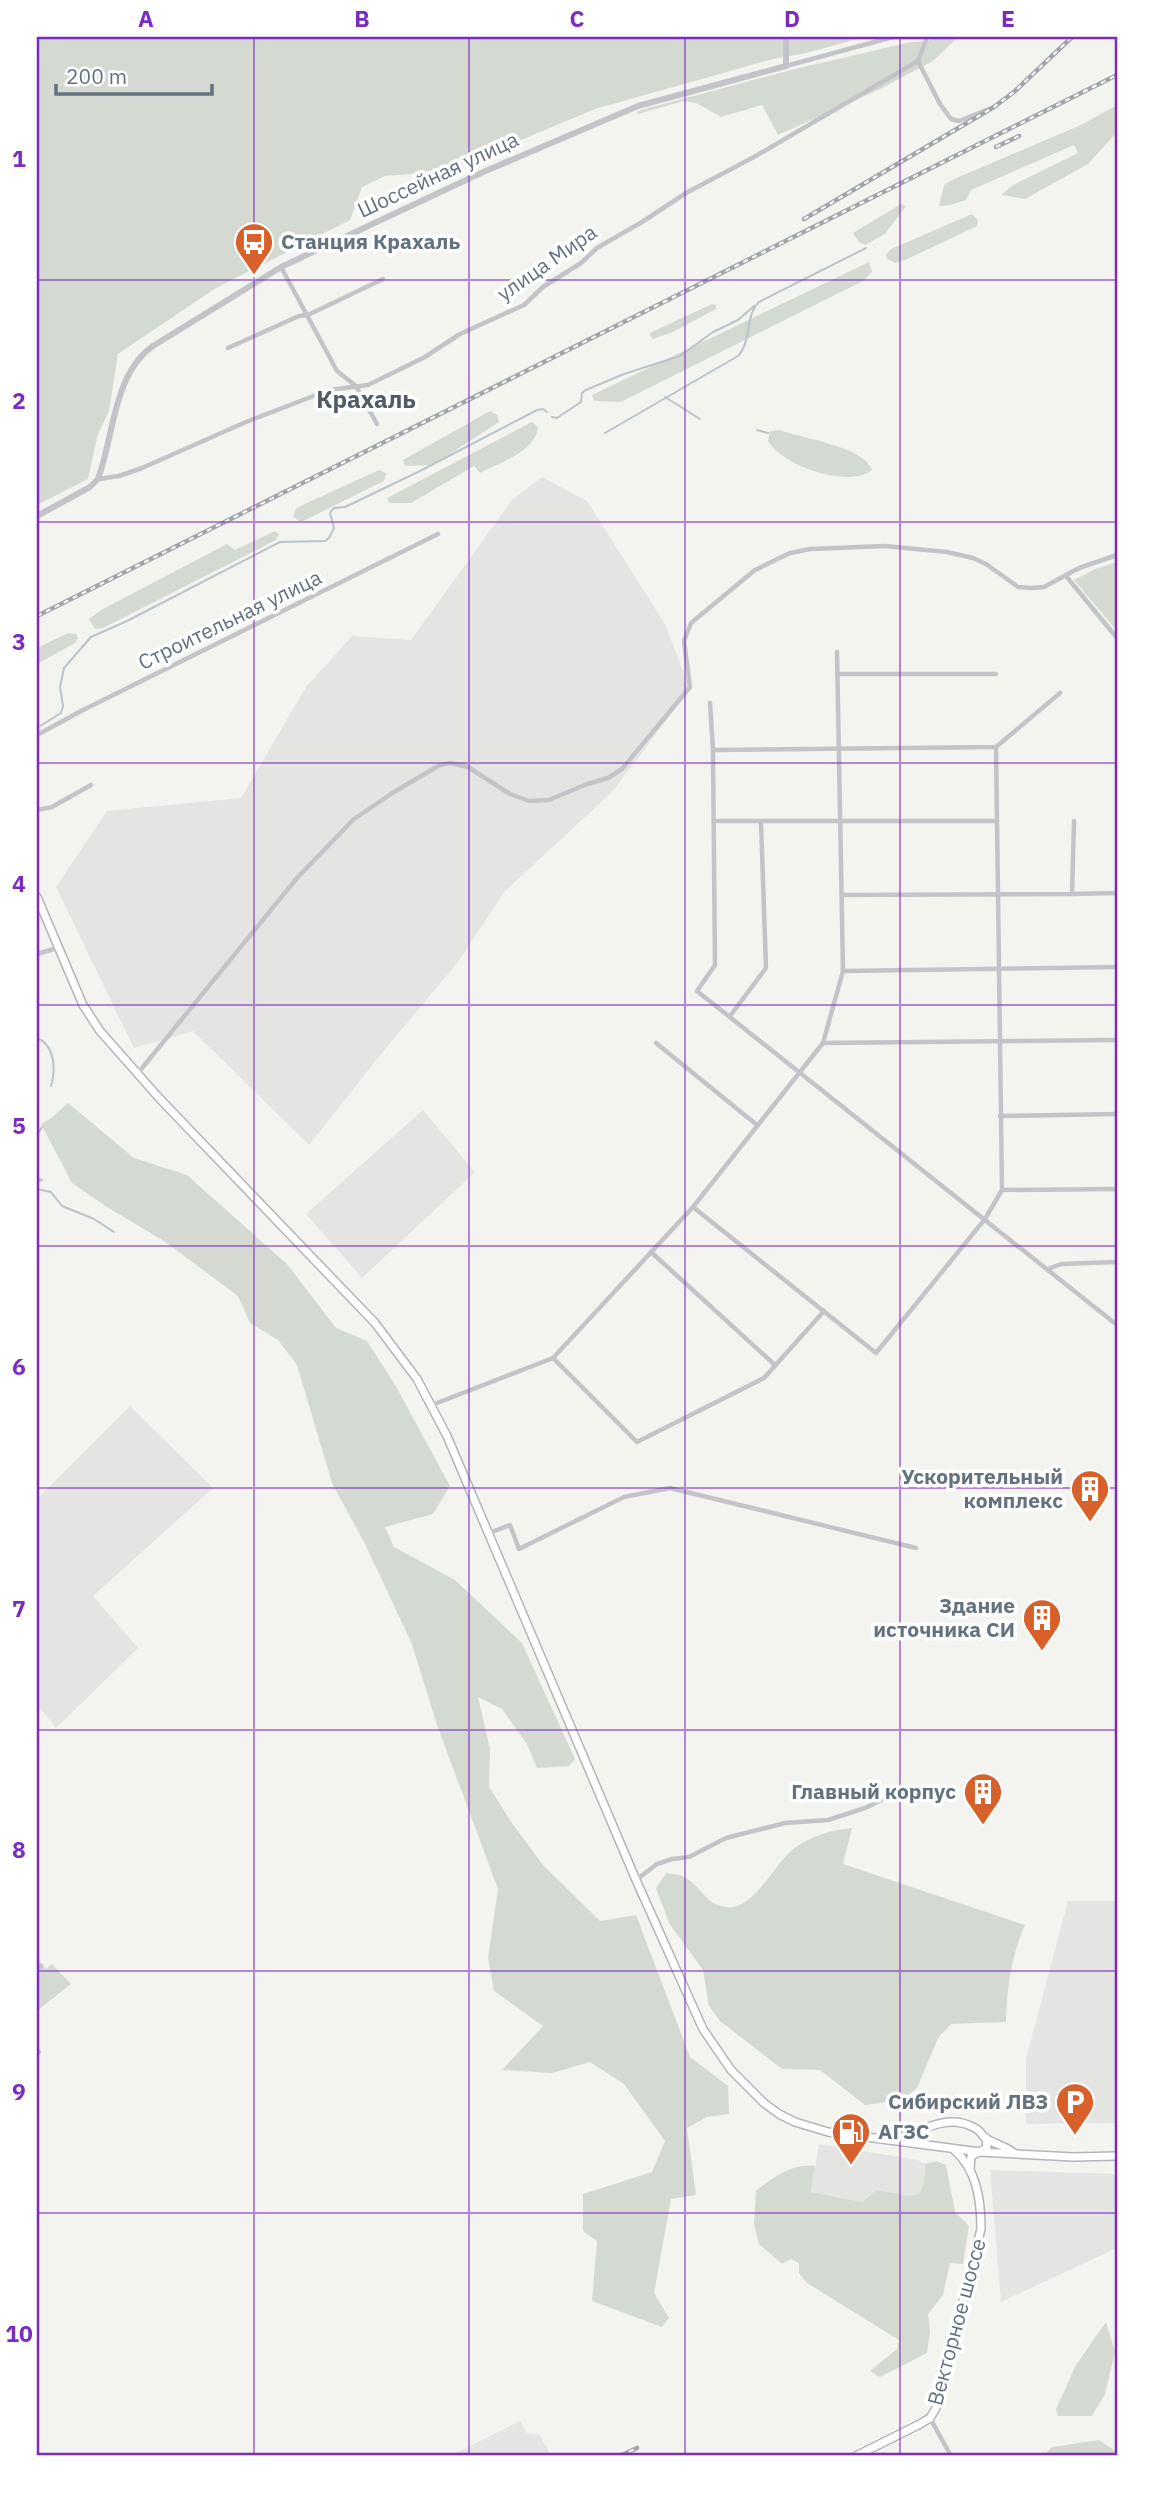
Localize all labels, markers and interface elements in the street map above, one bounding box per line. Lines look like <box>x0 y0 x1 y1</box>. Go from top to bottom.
text: A <box>138 3 154 33</box>
text: B <box>354 3 370 33</box>
text: C <box>570 3 585 33</box>
text: D <box>784 3 800 33</box>
text: E <box>1001 3 1015 33</box>
scale bar <box>56 52 212 96</box>
text: 200 m <box>66 62 127 90</box>
street label: Шоссейная улица <box>353 125 523 224</box>
text: 1 <box>12 143 26 173</box>
street label: улица Мира <box>491 217 602 307</box>
bus stop icon: Станция Крахаль <box>233 221 275 276</box>
place label: Станция Крахаль <box>281 227 460 255</box>
district label: Крахаль <box>316 383 416 415</box>
text: 2 <box>12 385 26 415</box>
street label: Строительная улица <box>133 562 326 676</box>
text: 3 <box>12 626 26 656</box>
text: 4 <box>12 868 26 898</box>
text: 5 <box>12 1110 26 1140</box>
text: 6 <box>12 1351 26 1381</box>
place label: Ускорительный комплекс <box>902 1462 1063 1514</box>
building icon: Ускорительный комплекс <box>1069 1468 1111 1523</box>
place label: Здание источника СИ <box>873 1591 1015 1643</box>
text: 7 <box>12 1593 26 1623</box>
building icon: Здание источника СИ <box>1021 1597 1063 1652</box>
building icon: Главный корпус <box>962 1771 1004 1826</box>
place label: Главный корпус <box>791 1777 956 1805</box>
text: 8 <box>12 1834 26 1864</box>
text: 9 <box>12 2076 26 2106</box>
parking icon: Сибирский ЛВЗ <box>1054 2081 1096 2136</box>
place label: Сибирский ЛВЗ <box>888 2087 1048 2115</box>
fuel station icon: АГЗС <box>830 2111 872 2166</box>
place label: АГЗС <box>878 2117 930 2145</box>
street label: Векторное шоссе <box>920 2235 992 2408</box>
text: 10 <box>5 2318 33 2348</box>

